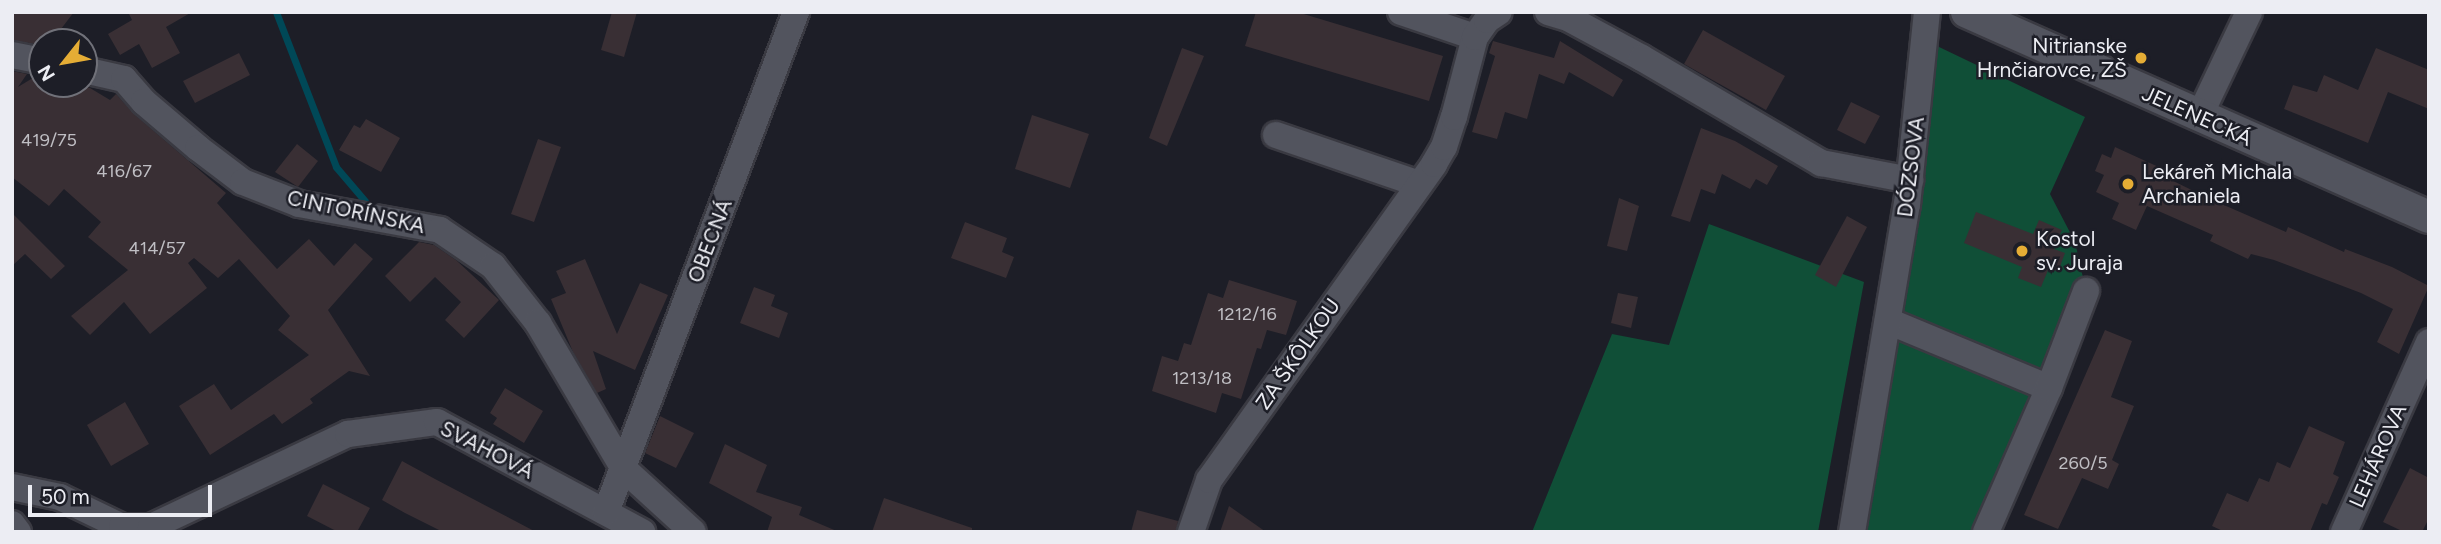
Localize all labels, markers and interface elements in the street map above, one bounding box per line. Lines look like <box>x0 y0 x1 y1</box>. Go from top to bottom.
north arrow <box>28 28 98 98</box>
place label: Nitrianske Hrnčiarovce, ZŠ <box>1977 33 2127 83</box>
marker: Nitrianske Hrnčiarovce, ZŠ <box>2133 50 2149 66</box>
text: N <box>33 61 60 85</box>
street label: JELENECKÁ <box>2138 81 2256 151</box>
street label: DÓZSOVA <box>1892 115 1930 219</box>
house number: 419/75 <box>21 129 77 151</box>
place label: Lekáreň Michala Archaniela <box>2142 159 2292 209</box>
house number: 416/67 <box>96 160 152 182</box>
marker: Lekáreň Michala Archaniela <box>2120 176 2136 192</box>
street label: CINTORÍNSKA <box>285 185 427 239</box>
street label: OBECNÁ <box>683 196 737 286</box>
place label: Kostol sv. Juraja <box>2036 226 2123 276</box>
house number: 414/57 <box>129 237 185 259</box>
marker: Kostol sv. Juraja <box>2014 243 2030 259</box>
street label: ZA ŠKÔLKOU <box>1250 294 1346 414</box>
house number: 1212/16 <box>1217 303 1277 325</box>
house number: 1213/18 <box>1172 367 1232 389</box>
street label: LEHÁROVA <box>2344 400 2412 512</box>
street label: SVAHOVÁ <box>436 416 538 484</box>
house number: 260/5 <box>2058 452 2108 474</box>
scale bar <box>32 470 215 514</box>
text: 50 m <box>41 484 90 509</box>

